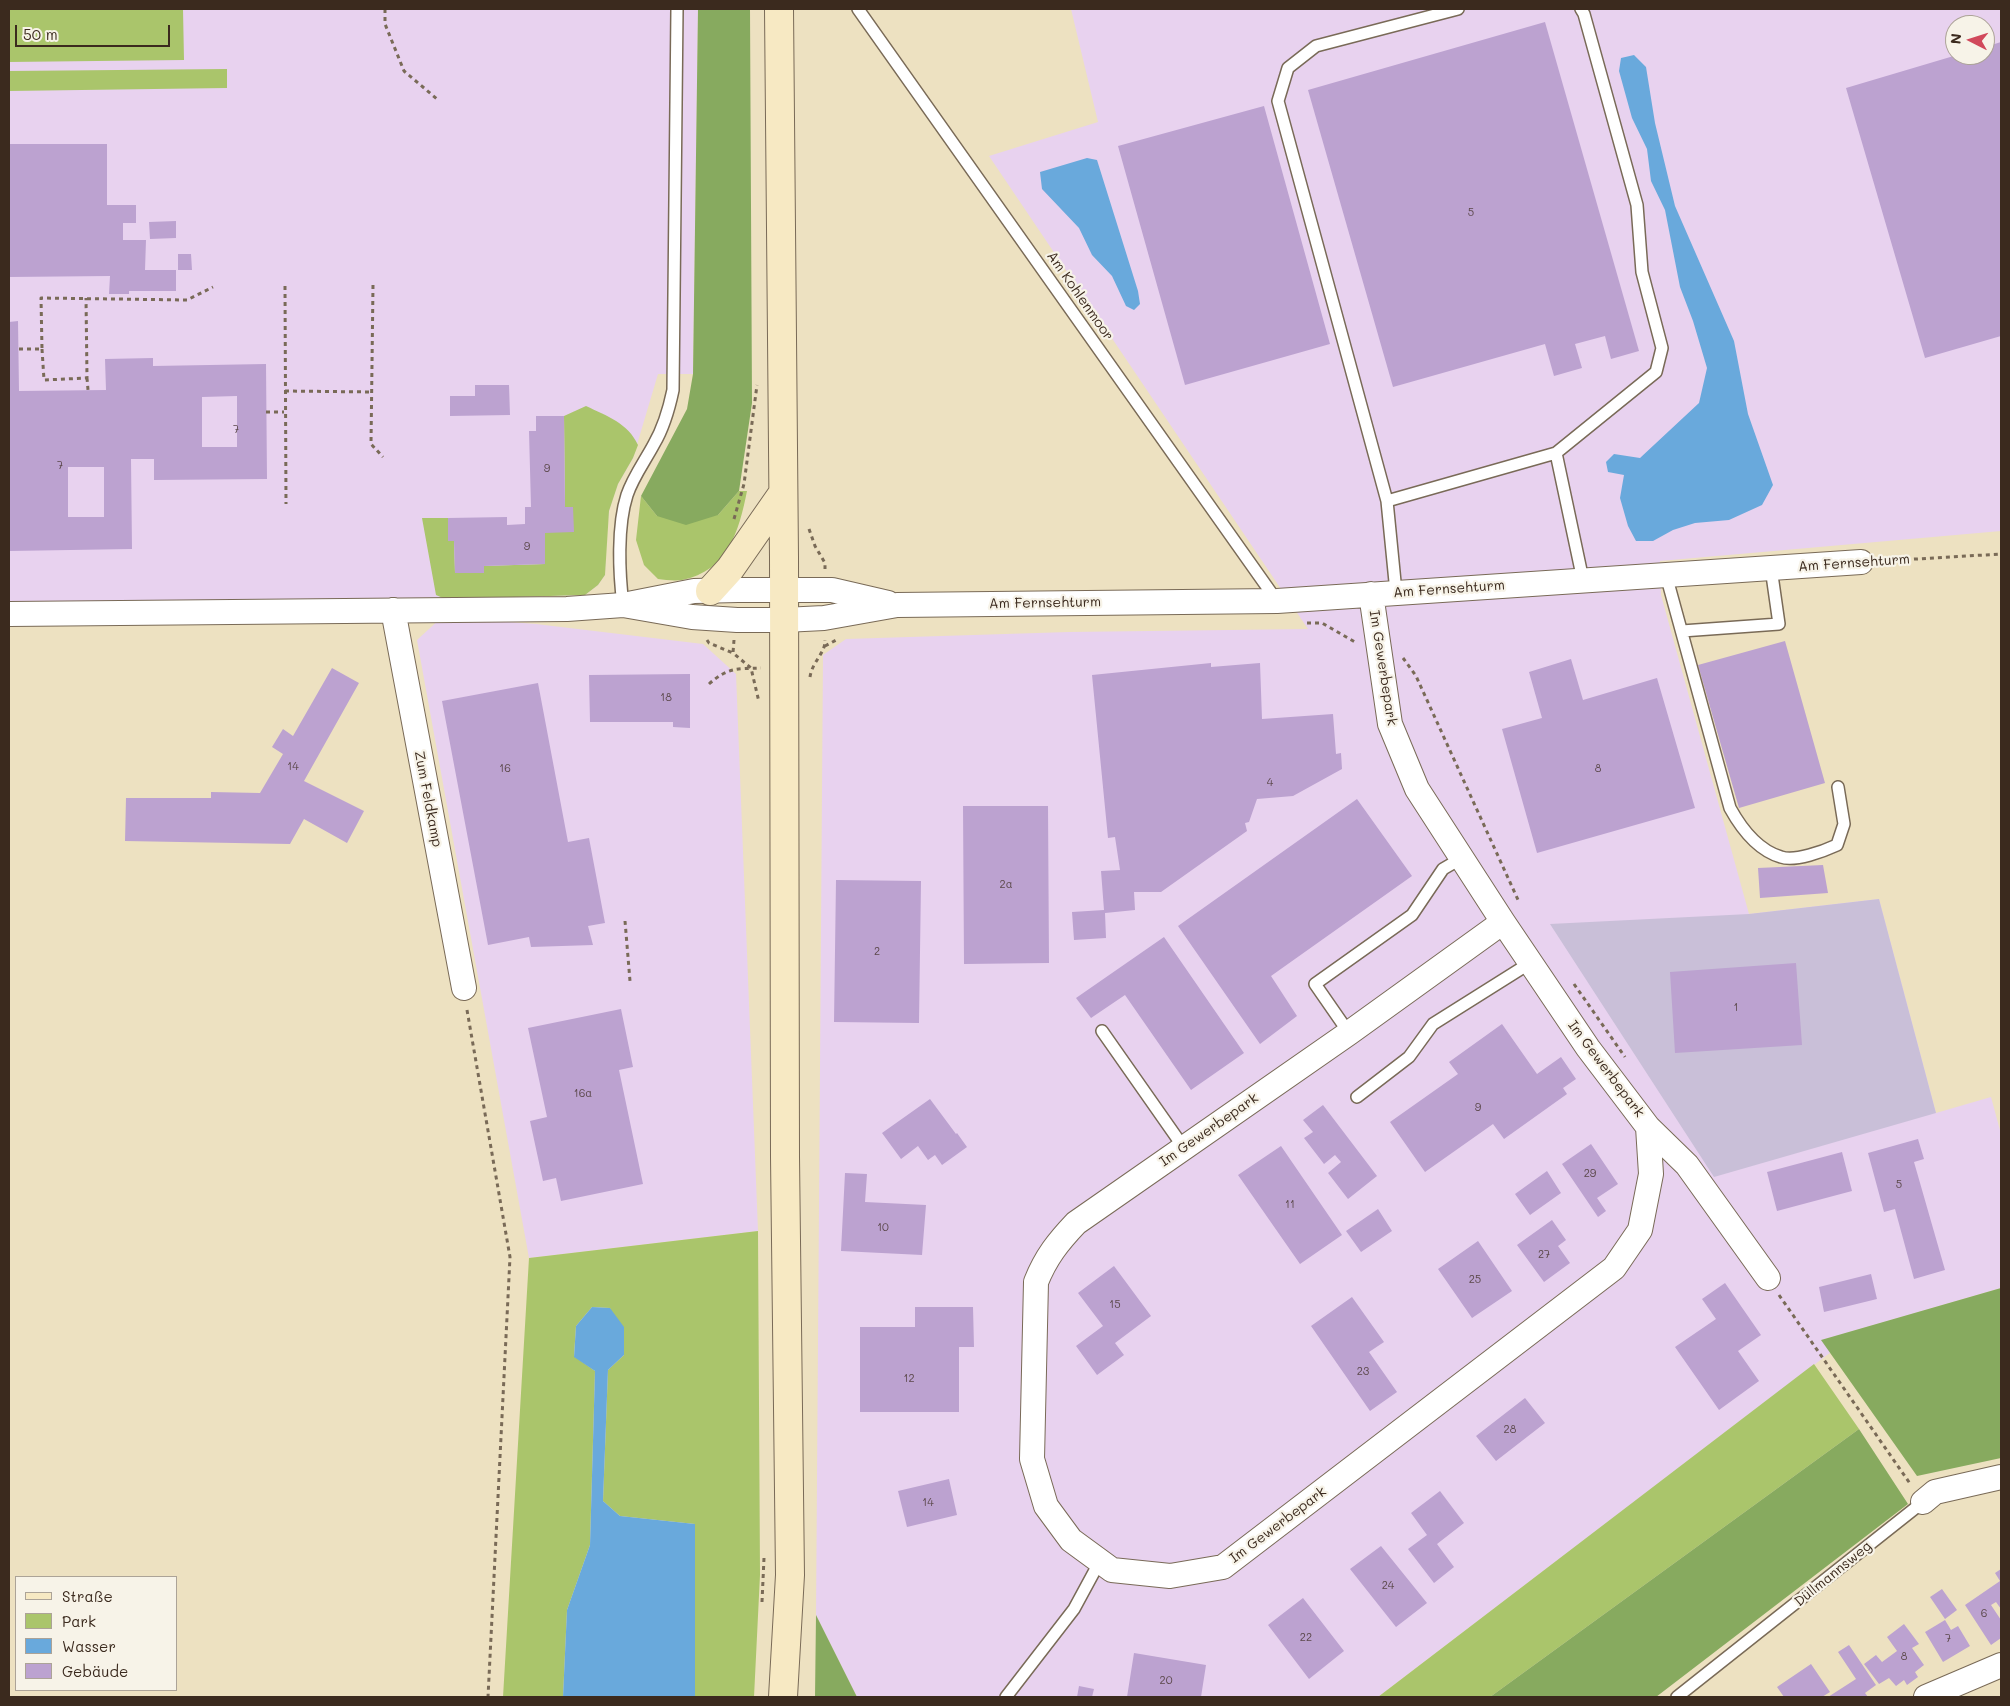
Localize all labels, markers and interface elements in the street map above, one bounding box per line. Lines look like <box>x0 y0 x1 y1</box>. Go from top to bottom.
scale bar <box>18 15 172 47</box>
north arrow <box>1945 15 1995 65</box>
text: 50 m <box>23 24 58 44</box>
text: N <box>1946 33 1965 45</box>
house number: 5 <box>1468 206 1474 220</box>
street label: Am Kohlenmoor <box>1043 248 1117 344</box>
house number: 7 <box>233 423 239 437</box>
house number: 7 <box>57 459 63 473</box>
house number: 9 <box>544 462 550 476</box>
house number: 9 <box>524 540 530 554</box>
street label: Am Fernsehturm <box>1798 551 1910 575</box>
street label: Am Fernsehturm <box>1393 577 1505 601</box>
street label: Am Fernsehturm <box>989 594 1101 612</box>
street label: Im Gewerbepark <box>1366 609 1400 727</box>
house number: 18 <box>660 691 672 705</box>
street label: Zum Feldkamp <box>410 750 446 848</box>
house number: 14 <box>287 760 299 774</box>
house number: 16 <box>499 762 511 776</box>
house number: 8 <box>1595 762 1601 776</box>
house number: 4 <box>1267 776 1273 790</box>
house number: 2a <box>1000 878 1012 892</box>
house number: 2 <box>874 945 880 959</box>
house number: 1 <box>1734 1001 1738 1015</box>
street label: Im Gewerbepark <box>1564 1017 1648 1121</box>
house number: 16a <box>574 1087 592 1101</box>
street label: Im Gewerbepark <box>1156 1090 1262 1170</box>
house number: 9 <box>1475 1101 1481 1115</box>
house number: 29 <box>1584 1167 1596 1181</box>
house number: 5 <box>1896 1178 1902 1192</box>
house number: 11 <box>1285 1198 1295 1212</box>
house number: 10 <box>877 1221 889 1235</box>
house number: 27 <box>1538 1248 1550 1262</box>
house number: 25 <box>1469 1273 1481 1287</box>
house number: 15 <box>1109 1298 1121 1312</box>
house number: 23 <box>1357 1365 1369 1379</box>
house number: 12 <box>903 1372 915 1386</box>
house number: 28 <box>1504 1423 1516 1437</box>
street label: Im Gewerbepark <box>1226 1483 1330 1567</box>
house number: 14 <box>922 1496 934 1510</box>
street label: Düllmannsweg <box>1791 1538 1875 1610</box>
legend <box>15 1576 178 1691</box>
house number: 24 <box>1382 1579 1394 1593</box>
text: Straße <box>62 1586 113 1606</box>
house number: 6 <box>1981 1607 1987 1621</box>
text: Park <box>62 1611 96 1631</box>
house number: 22 <box>1300 1631 1312 1645</box>
house number: 7 <box>1945 1632 1951 1646</box>
text: Wasser <box>62 1636 116 1656</box>
house number: 8 <box>1901 1650 1907 1664</box>
text: Gebäude <box>62 1661 128 1681</box>
house number: 20 <box>1160 1674 1172 1688</box>

